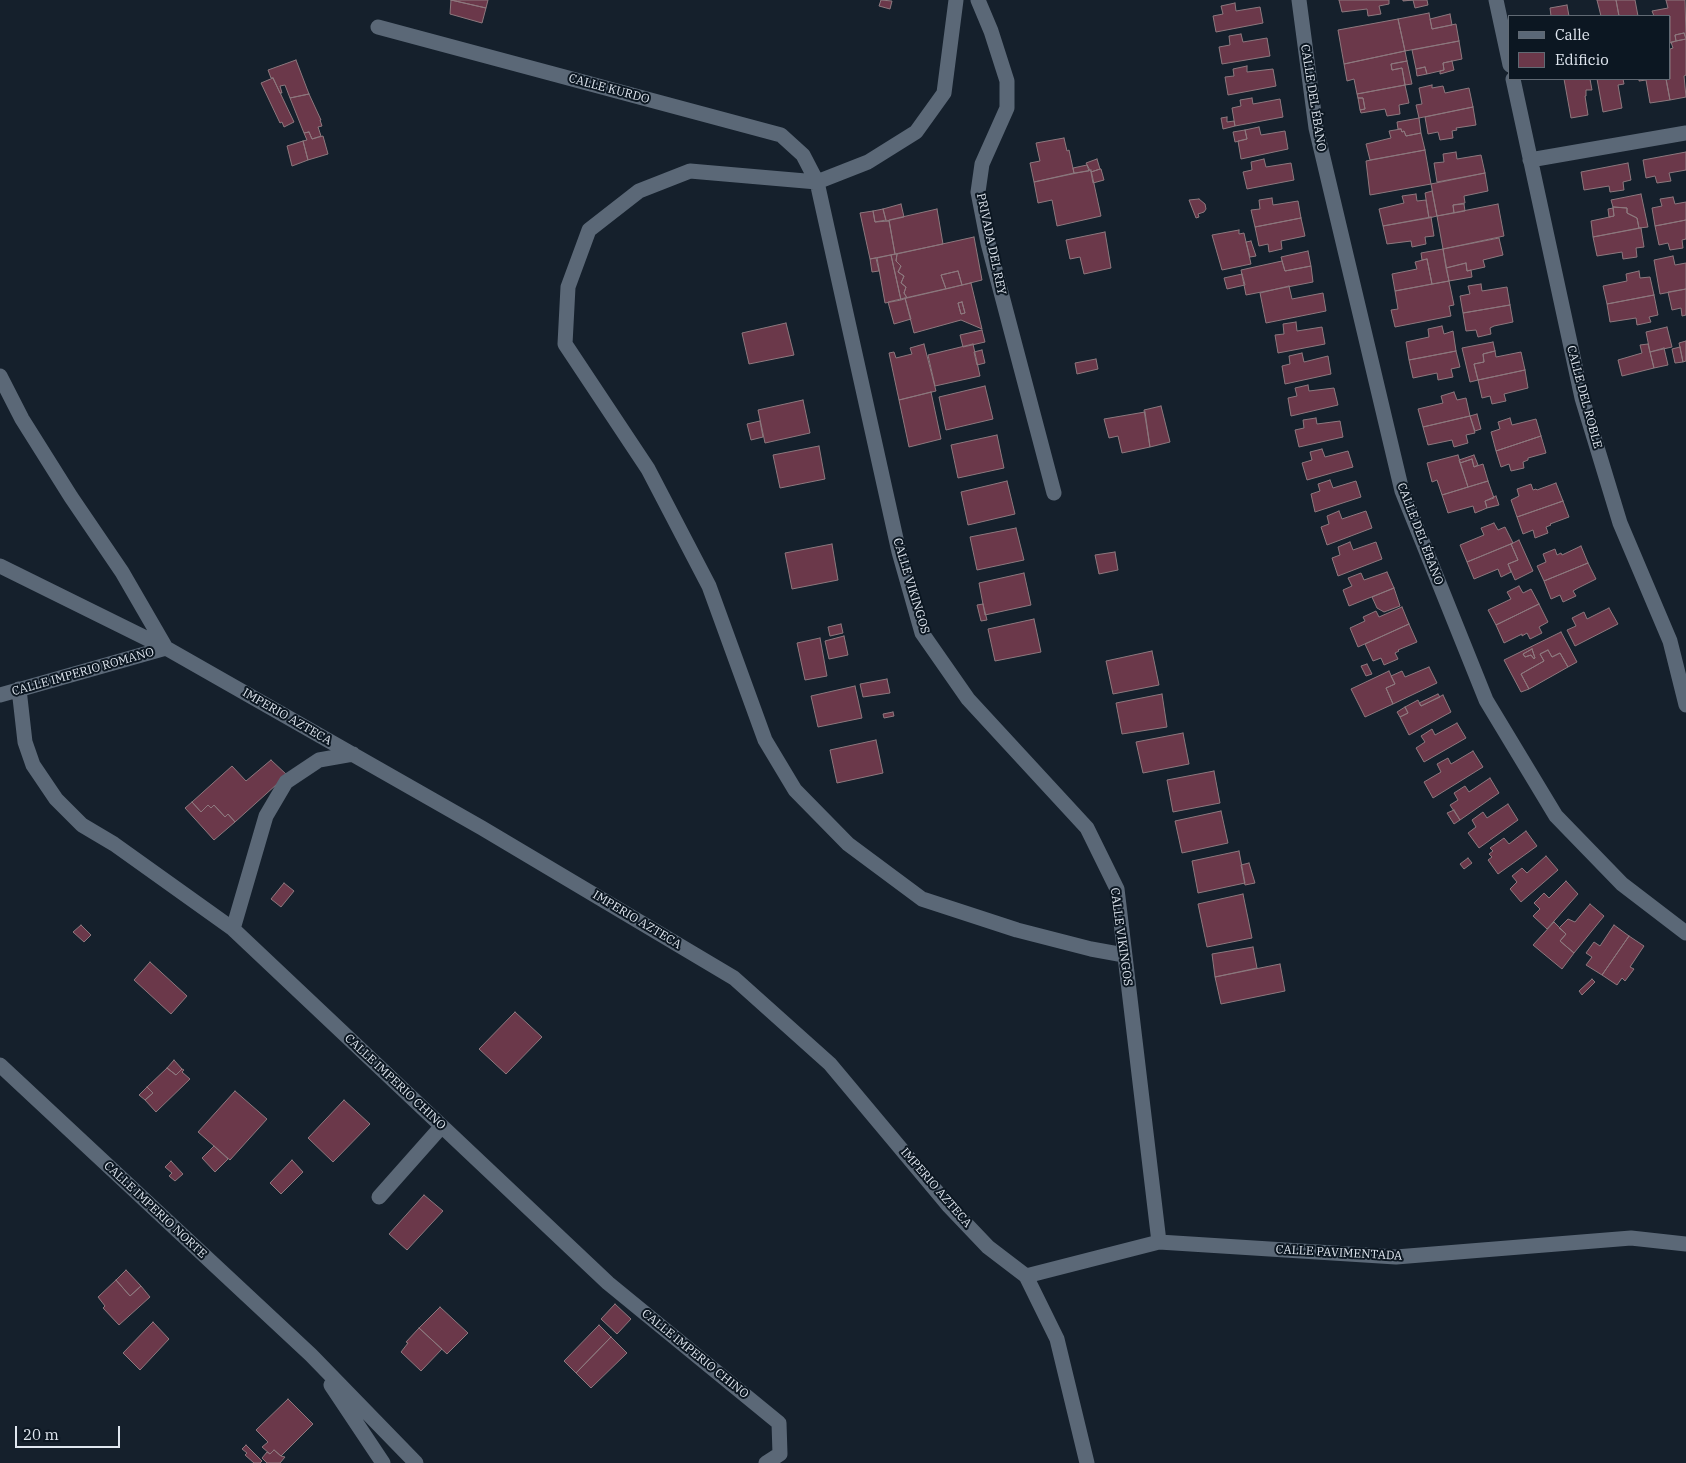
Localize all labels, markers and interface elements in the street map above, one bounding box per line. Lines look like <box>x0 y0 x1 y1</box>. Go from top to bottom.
legend <box>1508 15 1671 80</box>
text: Calle <box>1555 25 1590 44</box>
street label: CALLE DEL ÉBANO <box>1297 43 1329 153</box>
text: Edificio <box>1555 50 1609 69</box>
street label: CALLE KURDO <box>567 71 651 107</box>
street label: PRIVADA DEL REY <box>973 192 1009 296</box>
street label: CALLE DEL ROBLE <box>1563 344 1605 450</box>
street label: CALLE DEL ÉBANO <box>1394 481 1446 587</box>
street label: CALLE VIKINGOS <box>890 536 932 636</box>
street label: CALLE IMPERIO ROMANO <box>10 645 156 699</box>
street label: IMPERIO AZTECA <box>240 686 334 748</box>
street label: CALLE VIKINGOS <box>1107 887 1135 987</box>
street label: IMPERIO AZTECA <box>590 888 684 952</box>
street label: CALLE IMPERIO CHINO <box>341 1031 449 1133</box>
street label: IMPERIO AZTECA <box>898 1145 974 1231</box>
street label: CALLE IMPERIO NORTE <box>101 1159 209 1261</box>
street label: CALLE PAVIMENTADA <box>1275 1242 1403 1264</box>
street label: CALLE IMPERIO CHINO <box>639 1306 751 1402</box>
scale bar <box>18 1416 122 1448</box>
text: 20 m <box>23 1425 59 1444</box>

